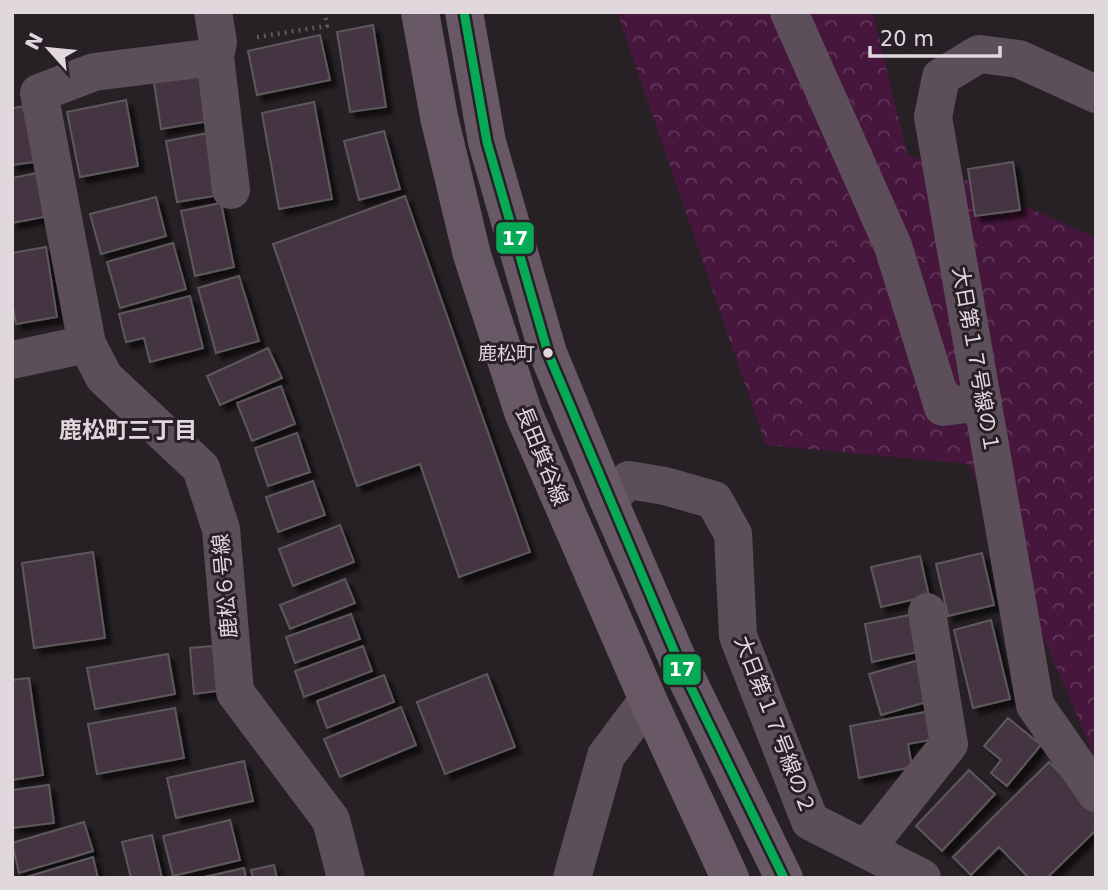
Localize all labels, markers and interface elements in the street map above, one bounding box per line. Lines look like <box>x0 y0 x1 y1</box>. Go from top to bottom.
north arrow <box>14 14 84 84</box>
scale bar <box>870 14 1000 58</box>
text: 20 m <box>880 27 934 51</box>
text: N <box>20 29 47 53</box>
line badge: 17 <box>495 221 535 255</box>
text: 17 <box>502 227 528 249</box>
street label: 大日第１７号線の１ <box>948 265 1004 455</box>
place label: 鹿松町 <box>478 342 535 364</box>
marker: 鹿松町 <box>541 346 555 360</box>
street label: 長田箕谷線 <box>511 403 573 509</box>
district label: 鹿松町三丁目 <box>59 417 197 443</box>
street label: 鹿松６号線 <box>208 533 242 639</box>
street label: 大日第１７号線の２ <box>730 632 820 818</box>
line badge: 17 <box>662 653 702 686</box>
text: 17 <box>669 658 695 680</box>

